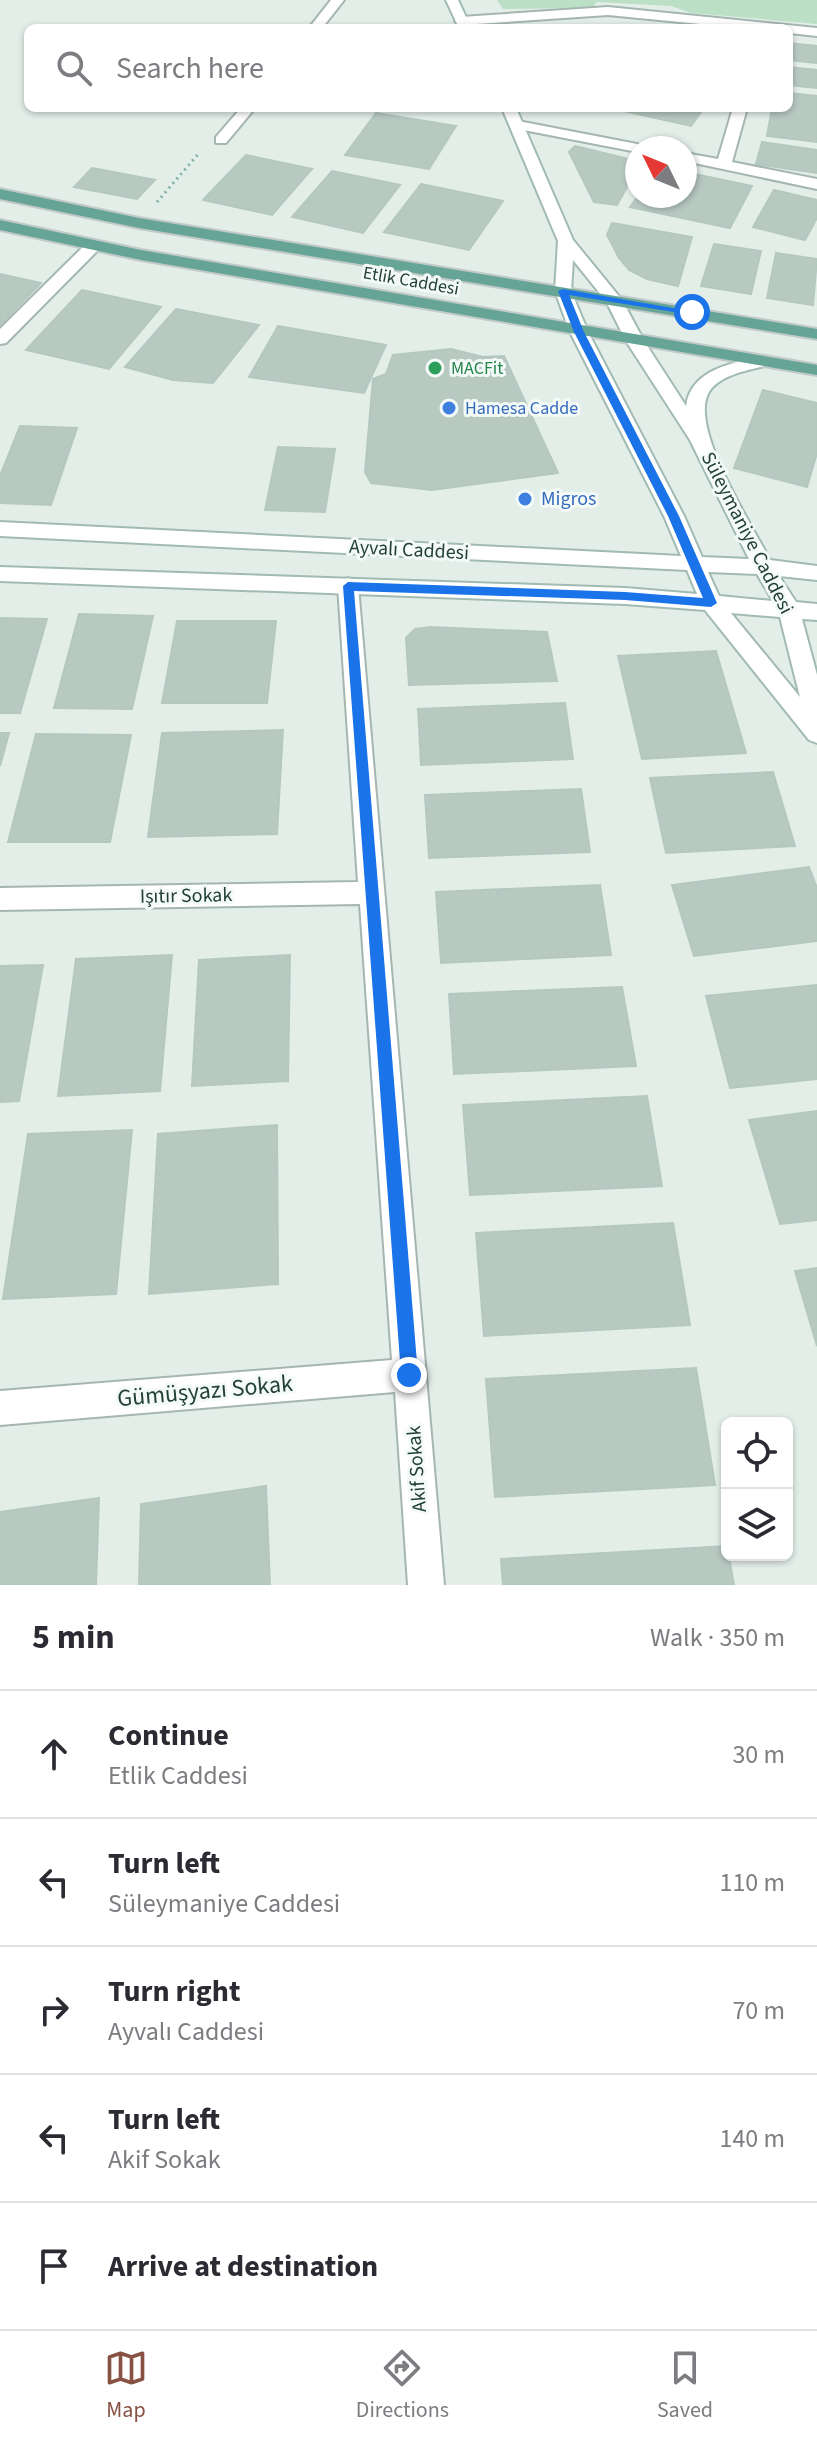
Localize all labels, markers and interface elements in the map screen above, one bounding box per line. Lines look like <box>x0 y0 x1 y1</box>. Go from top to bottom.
search box <box>24 24 793 112</box>
icon: search <box>52 46 96 90</box>
text: Search here <box>116 47 264 90</box>
north arrow <box>625 136 697 208</box>
street label: Etlik Caddesi <box>361 260 461 302</box>
route start <box>674 294 710 330</box>
place label: MACFit <box>451 356 503 381</box>
marker: MACFit <box>426 359 444 377</box>
place label: Hamesa Cadde <box>465 396 578 421</box>
marker: Hamesa Cadde <box>440 399 458 417</box>
street label: Süleymaniye Caddesi <box>694 447 800 619</box>
place label: Migros <box>541 485 596 513</box>
marker: Migros <box>516 490 534 508</box>
street label: Ayvalı Caddesi <box>348 533 470 567</box>
street label: Işıtır Sokak <box>140 881 233 911</box>
route end <box>391 1357 427 1393</box>
street label: Gümüşyazı Sokak <box>116 1366 294 1416</box>
map controls <box>721 1417 793 1561</box>
button: locate <box>721 1417 793 1489</box>
street label: Akif Sokak <box>400 1425 434 1513</box>
button: layers <box>721 1489 793 1561</box>
text: 5 min <box>32 1613 115 1662</box>
text: Walk · 350 m <box>650 1619 785 1656</box>
text: Continue <box>108 1714 229 1757</box>
icon: ahead <box>32 1732 76 1776</box>
text: 30 m <box>732 1736 785 1773</box>
text: Etlik Caddesi <box>108 1757 248 1794</box>
text: Turn left <box>108 1842 220 1885</box>
icon: left <box>32 1860 76 1904</box>
text: 110 m <box>719 1864 785 1901</box>
text: Süleymaniye Caddesi <box>108 1885 340 1922</box>
text: Turn right <box>108 1970 240 2013</box>
icon: right <box>32 1988 76 2032</box>
text: 70 m <box>732 1992 785 2029</box>
text: Ayvalı Caddesi <box>108 2013 264 2050</box>
text: Turn left <box>108 2098 220 2141</box>
icon: left <box>32 2116 76 2160</box>
text: 140 m <box>719 2120 785 2157</box>
text: Akif Sokak <box>108 2141 221 2178</box>
icon: arrive <box>32 2244 76 2288</box>
text: Arrive at destination <box>108 2245 378 2288</box>
tab: Map <box>104 2346 148 2426</box>
tab: Directions <box>356 2346 449 2426</box>
tab: Saved <box>657 2346 713 2426</box>

